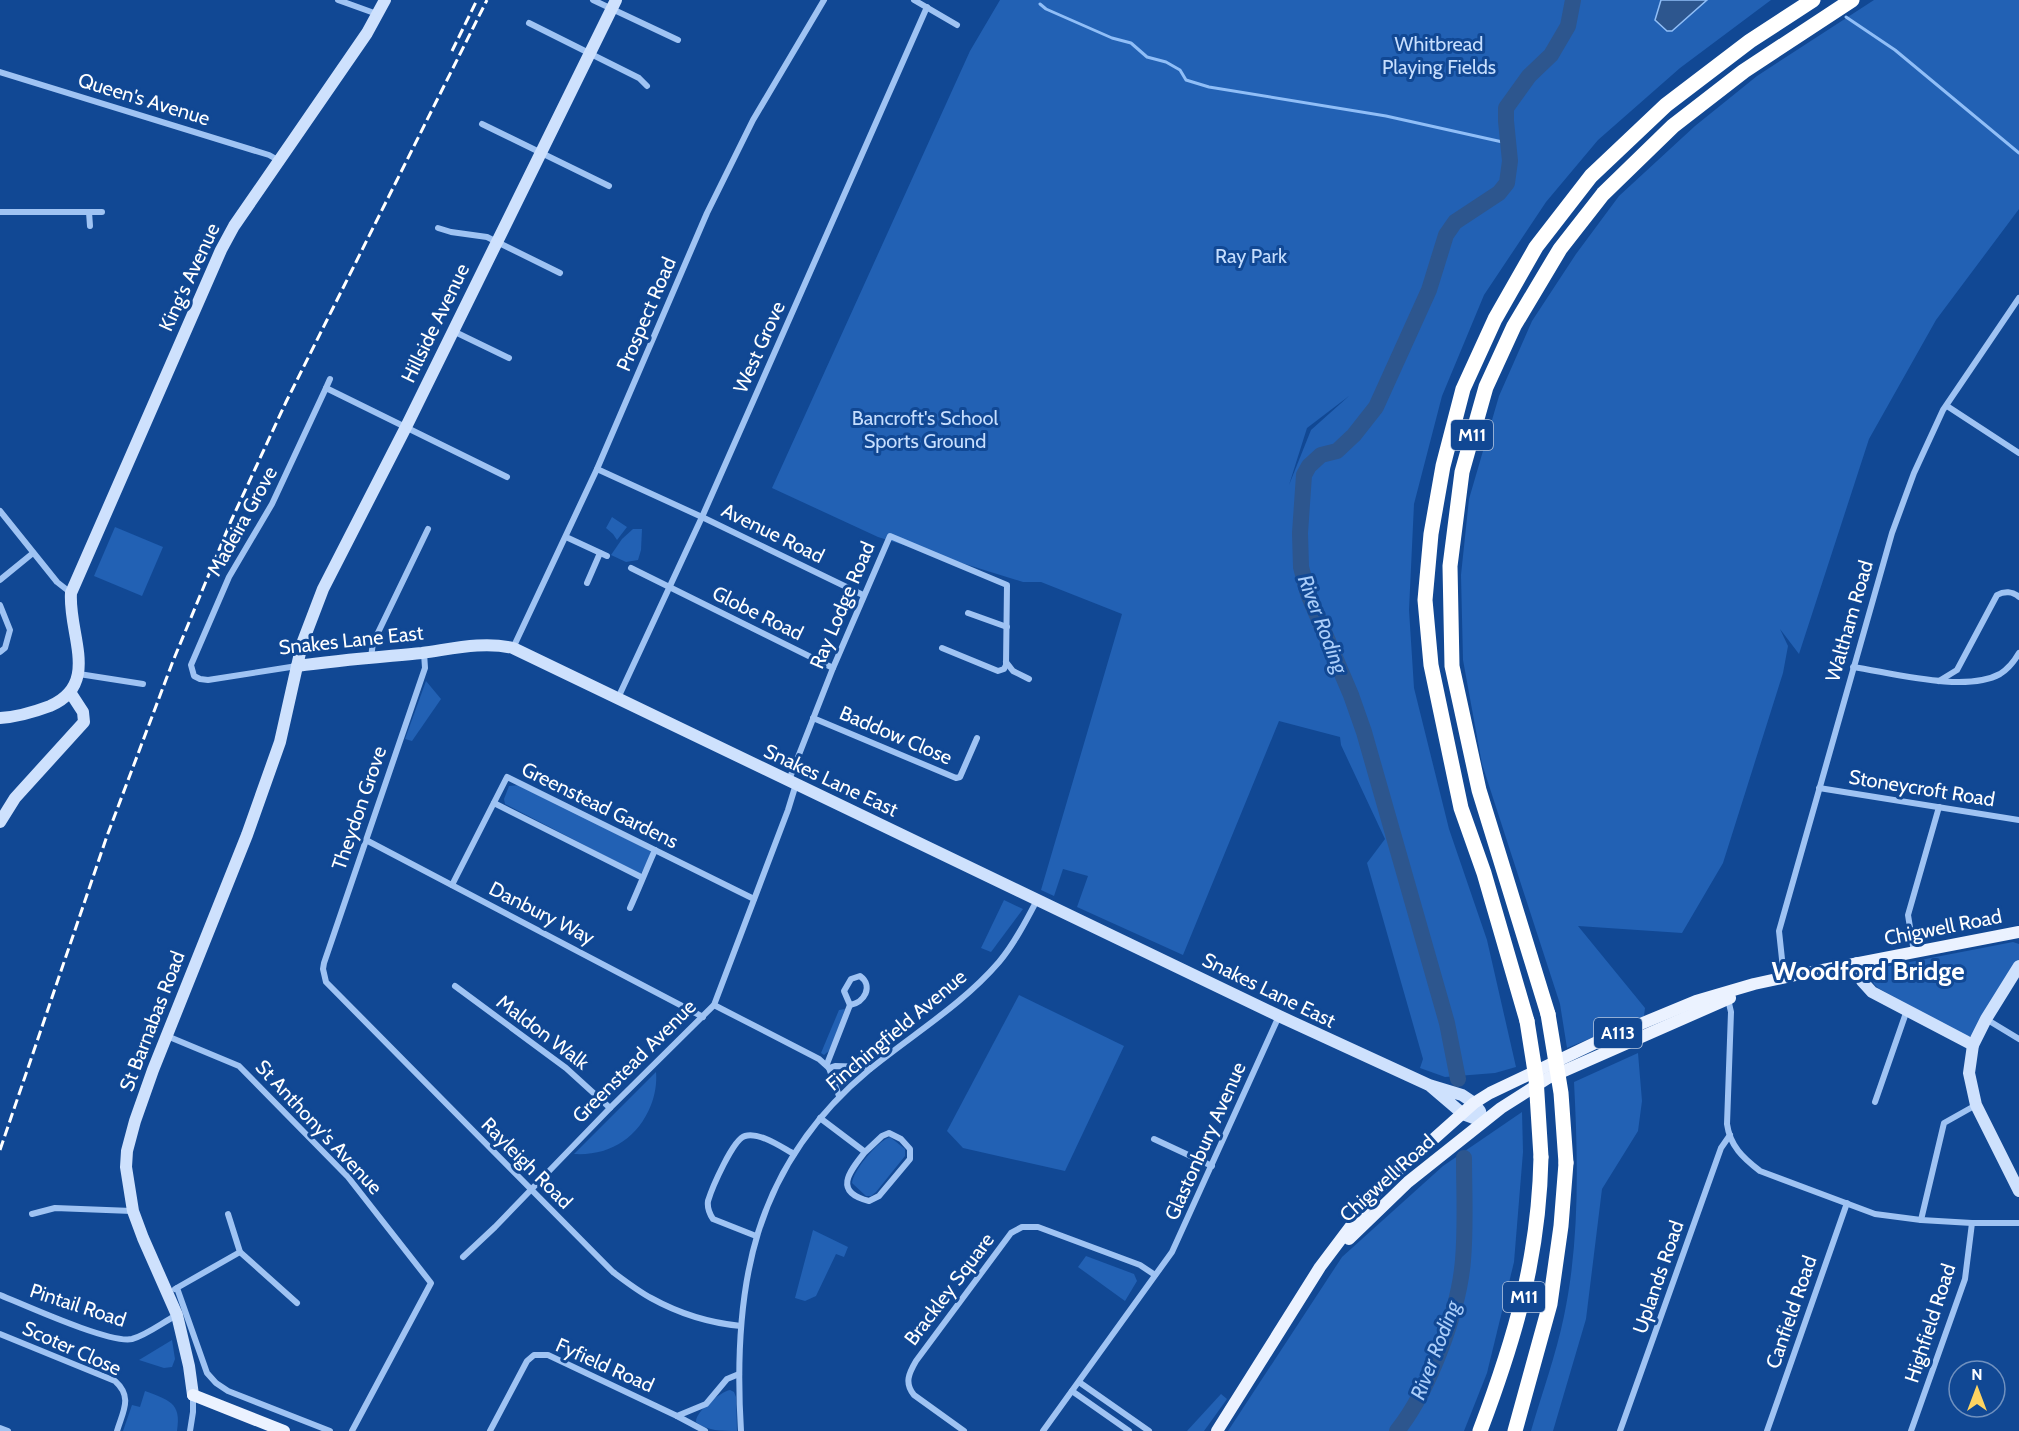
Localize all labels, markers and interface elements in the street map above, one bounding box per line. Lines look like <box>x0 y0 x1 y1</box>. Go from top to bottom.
park label: Whitbread Playing Fields <box>1382 32 1496 79</box>
street label: Queen's Avenue <box>75 68 213 130</box>
street label: King's Avenue <box>153 219 225 335</box>
park label: Ray Park <box>1215 244 1287 268</box>
street label: Prospect Road <box>611 253 681 375</box>
street label: Hillside Avenue <box>396 260 474 386</box>
street label: West Grove <box>728 297 790 397</box>
park label: Bancroft's School Sports Ground <box>852 406 998 453</box>
road number: M11 <box>1451 420 1493 450</box>
street label: Madeira Grove <box>202 462 282 580</box>
street label: Avenue Road <box>718 498 828 568</box>
street label: Ray Lodge Road <box>804 538 880 672</box>
street label: Waltham Road <box>1820 558 1878 684</box>
water label: River Roding <box>1293 571 1354 678</box>
street label: Globe Road <box>709 581 807 645</box>
street label: Snakes Lane East <box>278 620 425 660</box>
street label: Baddow Close <box>836 700 956 770</box>
street label: Snakes Lane East <box>760 738 902 822</box>
street label: Theydon Grove <box>327 743 391 873</box>
street label: Greenstead Gardens <box>518 757 682 853</box>
street label: Stoneycroft Road <box>1847 765 1997 811</box>
street label: Danbury Way <box>485 876 599 950</box>
street label: Chigwell Road <box>1882 904 2004 950</box>
street label: Snakes Lane East <box>1199 947 1340 1033</box>
street label: St Barnabas Road <box>114 948 190 1094</box>
district label: Woodford Bridge <box>1771 955 1965 987</box>
street label: Finchingfield Avenue <box>821 964 971 1096</box>
street label: Maldon Walk <box>492 989 594 1075</box>
street label: Greenstead Avenue <box>567 994 701 1128</box>
road number: A113 <box>1594 1018 1642 1048</box>
street label: St Anthony's Avenue <box>251 1055 387 1199</box>
street label: Glastonbury Avenue <box>1159 1058 1251 1224</box>
street label: Rayleigh Road <box>476 1112 578 1214</box>
street label: Chigwell Road <box>1335 1129 1439 1227</box>
street label: Uplands Road <box>1627 1217 1689 1337</box>
street label: Brackley Square <box>899 1228 999 1350</box>
street label: Canfield Road <box>1760 1252 1822 1372</box>
street label: Highfield Road <box>1899 1261 1961 1385</box>
street label: Pintail Road <box>27 1278 129 1332</box>
road number: M11 <box>1503 1282 1545 1312</box>
water label: River Roding <box>1405 1296 1466 1403</box>
street label: Scoter Close <box>19 1316 125 1380</box>
street label: Fyfield Road <box>552 1333 658 1397</box>
north arrow <box>1947 1359 2007 1419</box>
text: N <box>1971 1365 1983 1384</box>

